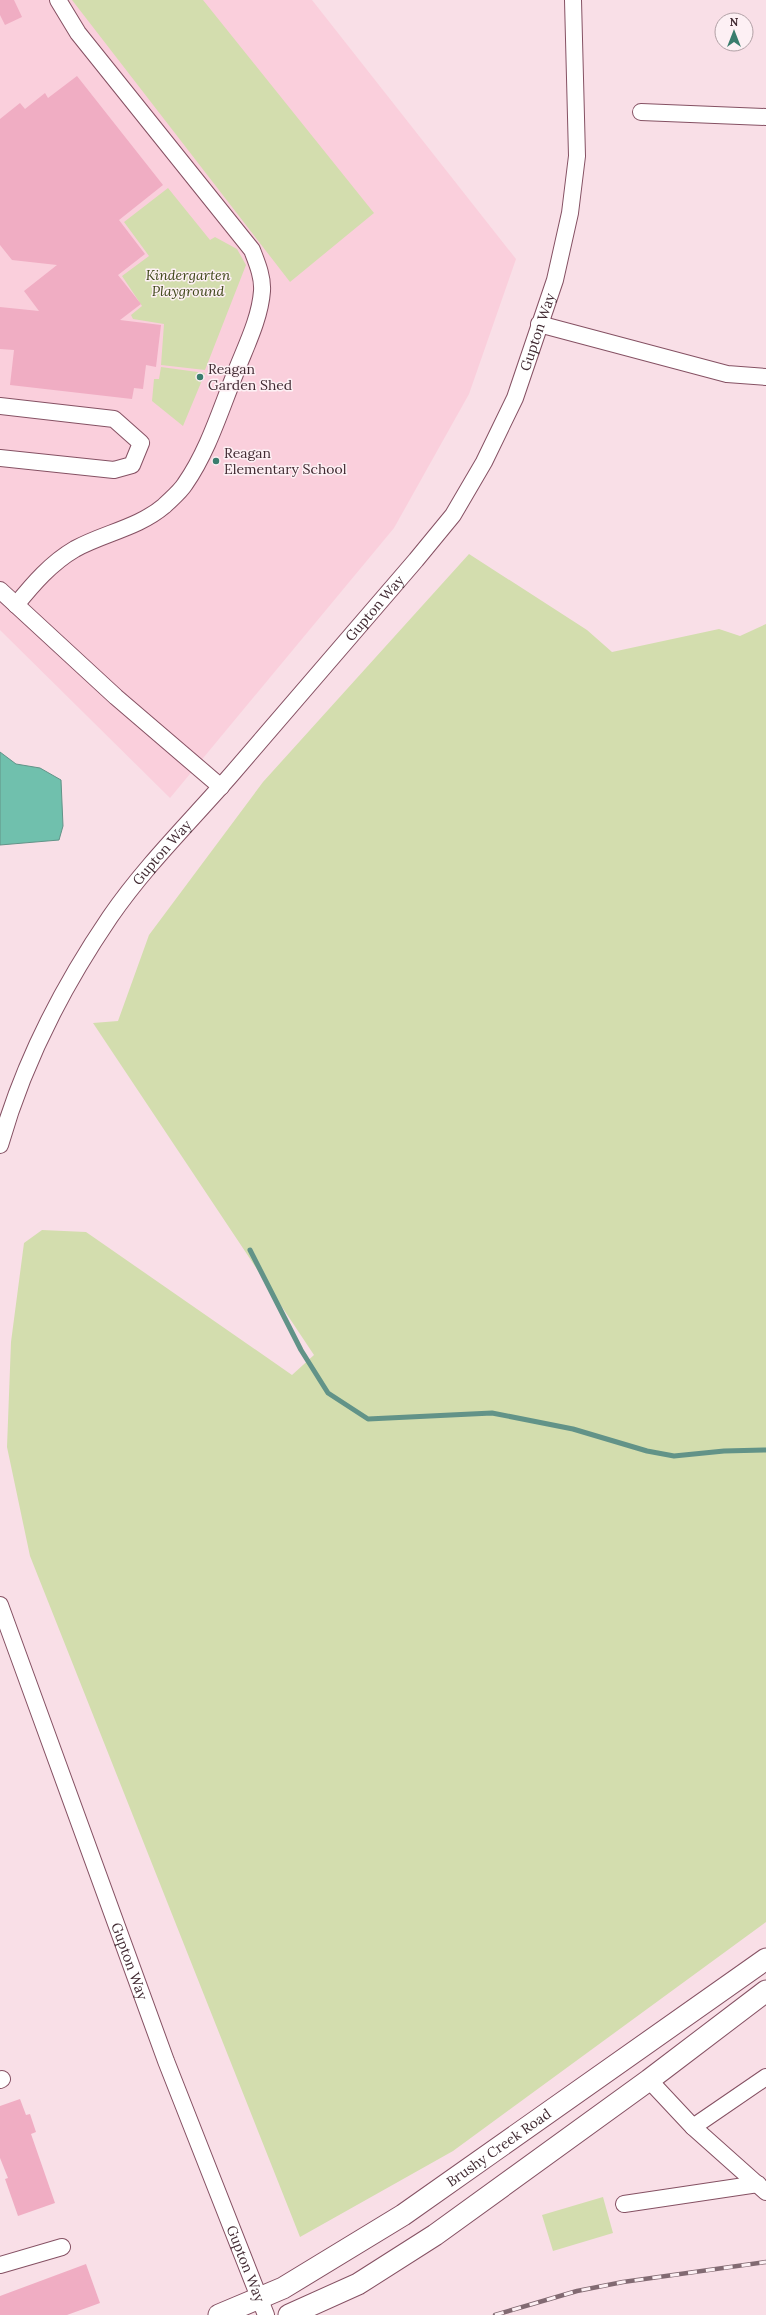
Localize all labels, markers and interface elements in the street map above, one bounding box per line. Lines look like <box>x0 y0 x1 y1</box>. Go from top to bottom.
north arrow <box>714 12 754 52</box>
text: N <box>730 15 739 29</box>
park label: Kindergarten Playground <box>146 266 231 300</box>
street label: Gupton Way <box>516 290 559 373</box>
place label: Reagan Garden Shed <box>208 360 292 394</box>
marker: Reagan Garden Shed <box>195 372 205 382</box>
place label: Reagan Elementary School <box>224 444 347 478</box>
marker: Reagan Elementary School <box>211 456 221 466</box>
street label: Gupton Way <box>341 571 408 645</box>
street label: Gupton Way <box>128 816 196 889</box>
street label: Gupton Way <box>107 1920 152 2003</box>
street label: Brushy Creek Road <box>443 2105 554 2190</box>
street label: Gupton Way <box>223 2223 269 2305</box>

